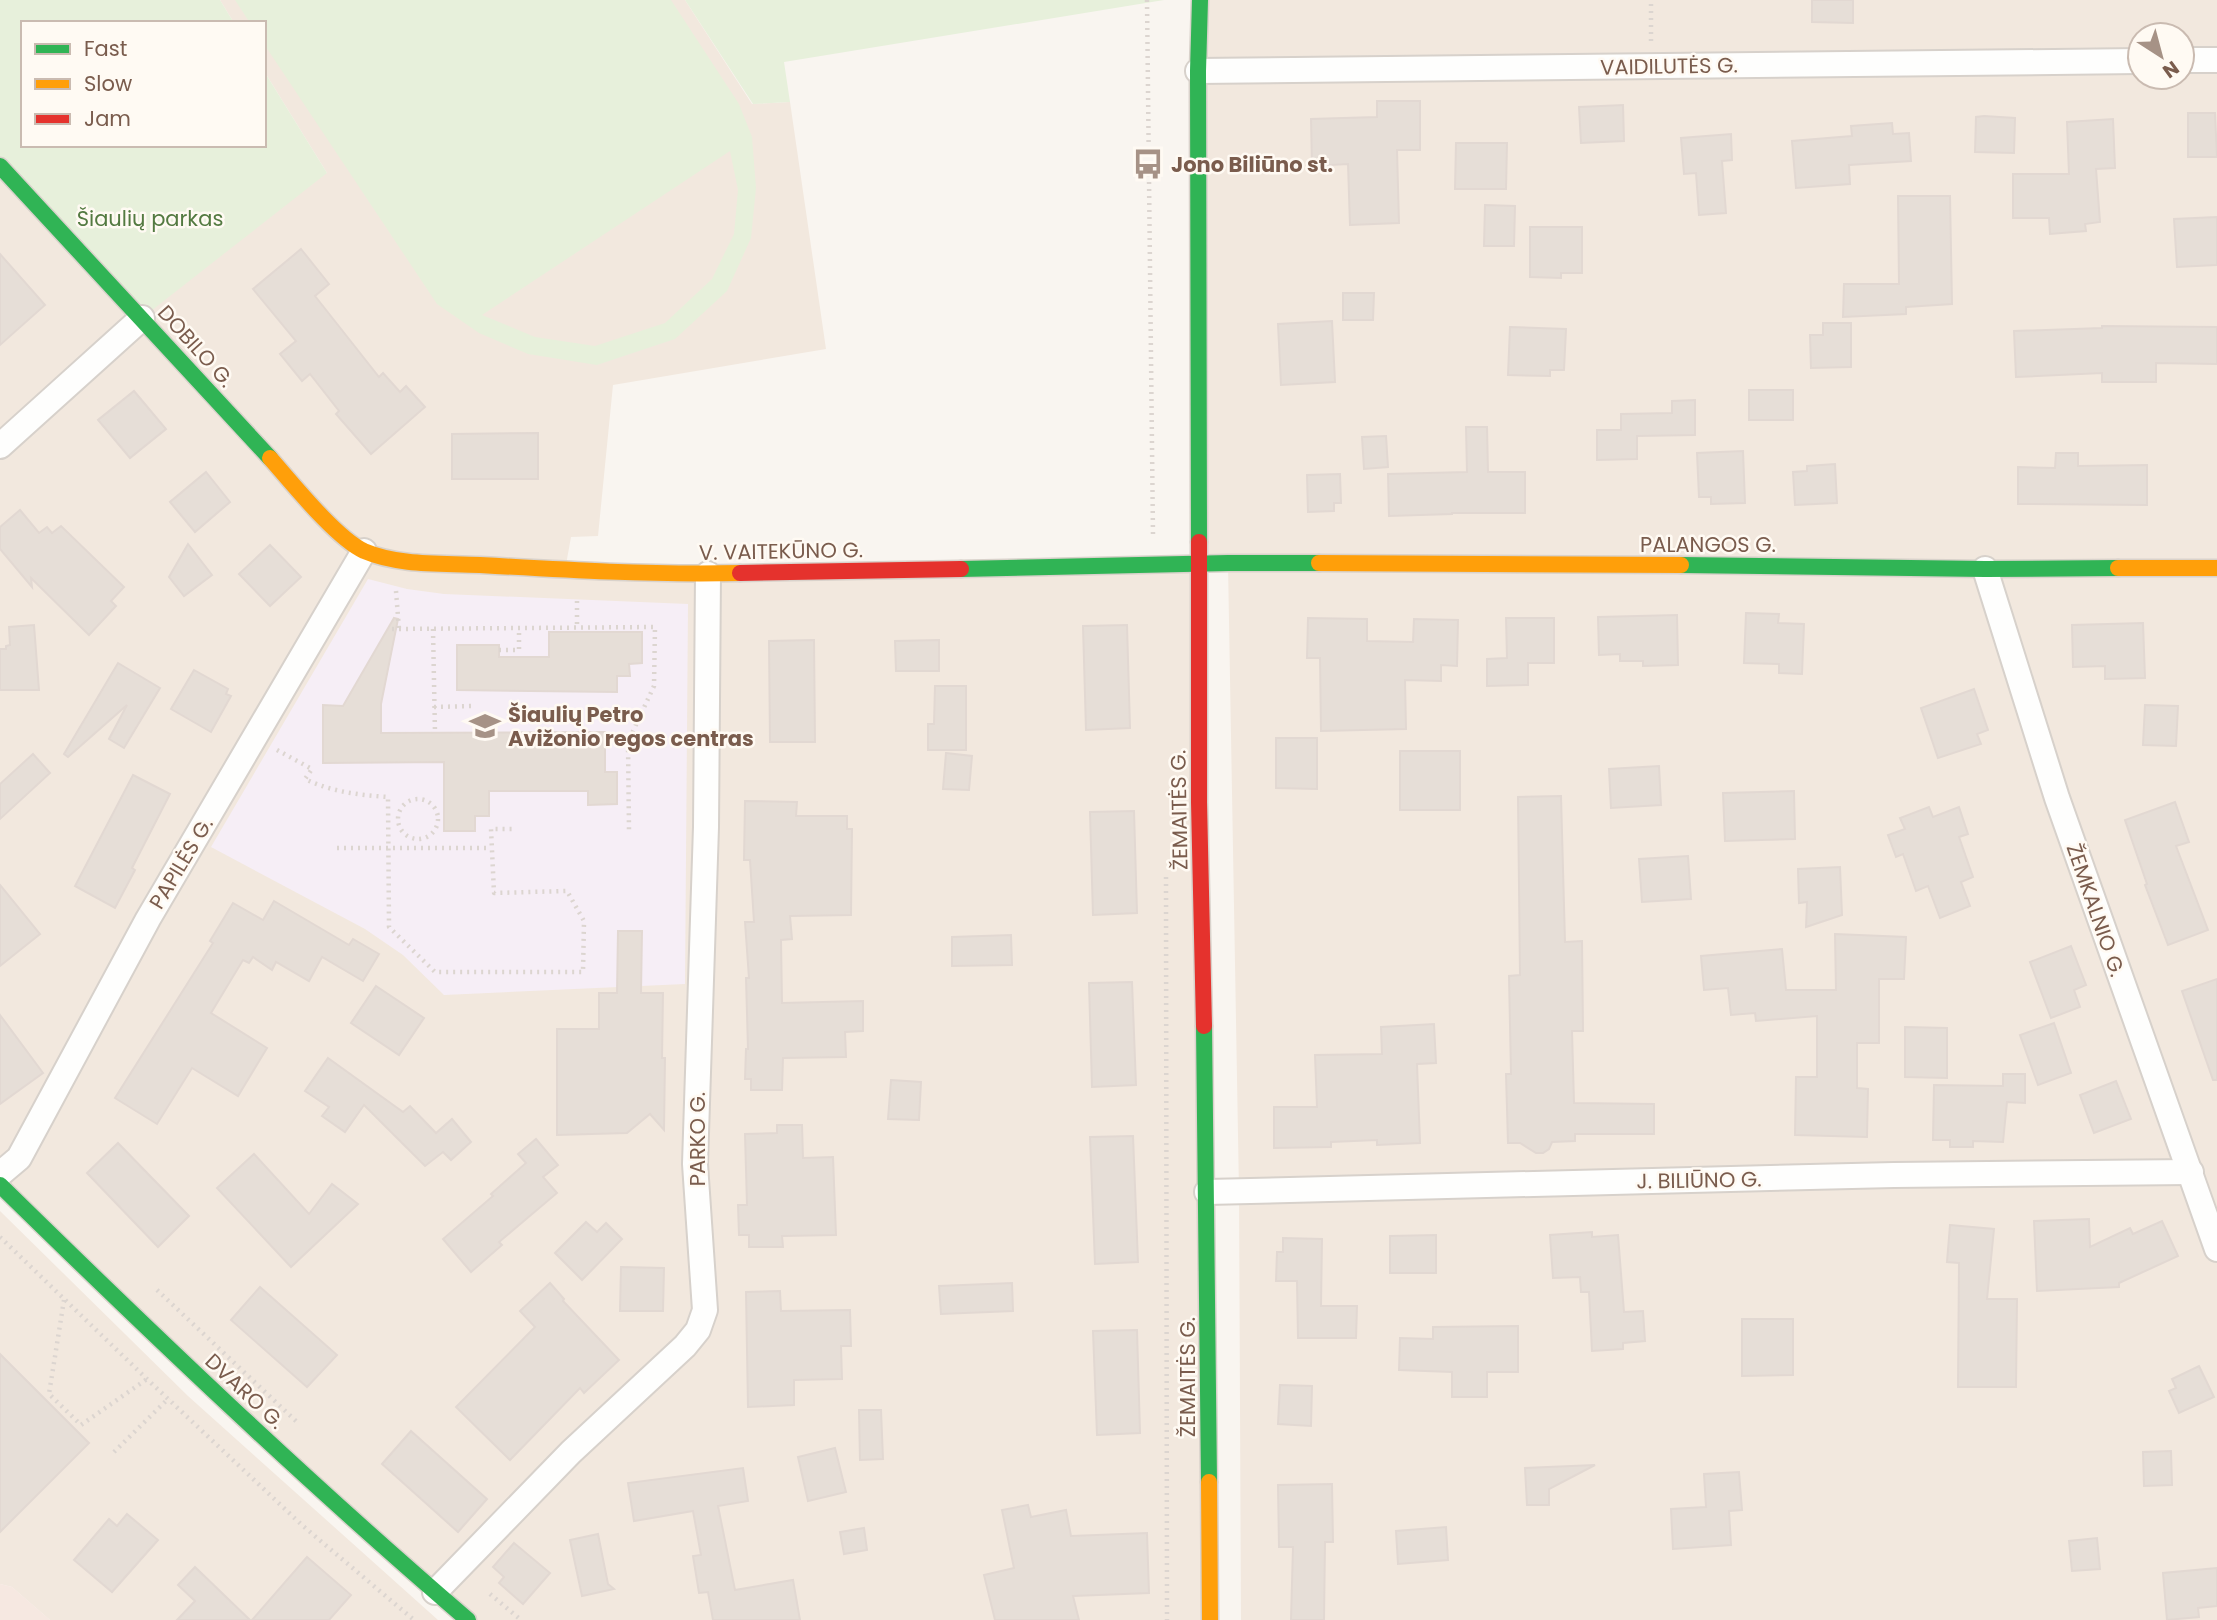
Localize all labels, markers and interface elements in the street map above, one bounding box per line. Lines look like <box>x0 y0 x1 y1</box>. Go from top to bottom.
legend <box>21 21 266 147</box>
north arrow <box>2126 21 2196 91</box>
text: Fast <box>84 34 127 63</box>
street label: VAIDILUTĖS G. <box>1600 50 1738 82</box>
text: N <box>2157 54 2184 84</box>
text: Slow <box>84 69 132 98</box>
text: Jam <box>84 104 131 133</box>
bus stop icon: Jono Biliūno st. <box>1131 147 1165 181</box>
place label: Jono Biliūno st. <box>1171 150 1333 179</box>
park label: Šiaulių parkas <box>77 204 223 233</box>
street label: DOBILO G. <box>151 299 241 393</box>
street label: PALANGOS G. <box>1640 530 1776 559</box>
street label: V. VAITEKŪNO G. <box>699 535 863 567</box>
place label: Šiaulių Petro Avižonio regos centras <box>508 700 754 753</box>
school or university icon: Šiaulių Petro Avižonio regos centras <box>468 709 502 743</box>
street label: ŽEMAITĖS G. <box>1163 750 1195 870</box>
street label: PAPILĖS G. <box>142 812 220 914</box>
street label: ŽEMKALNIO G. <box>2060 840 2132 980</box>
street label: PARKO G. <box>683 1092 712 1186</box>
street label: J. BILIŪNO G. <box>1636 1164 1762 1196</box>
street label: ŽEMAITĖS G. <box>1173 1317 1202 1437</box>
street label: DVARO G. <box>199 1347 291 1435</box>

